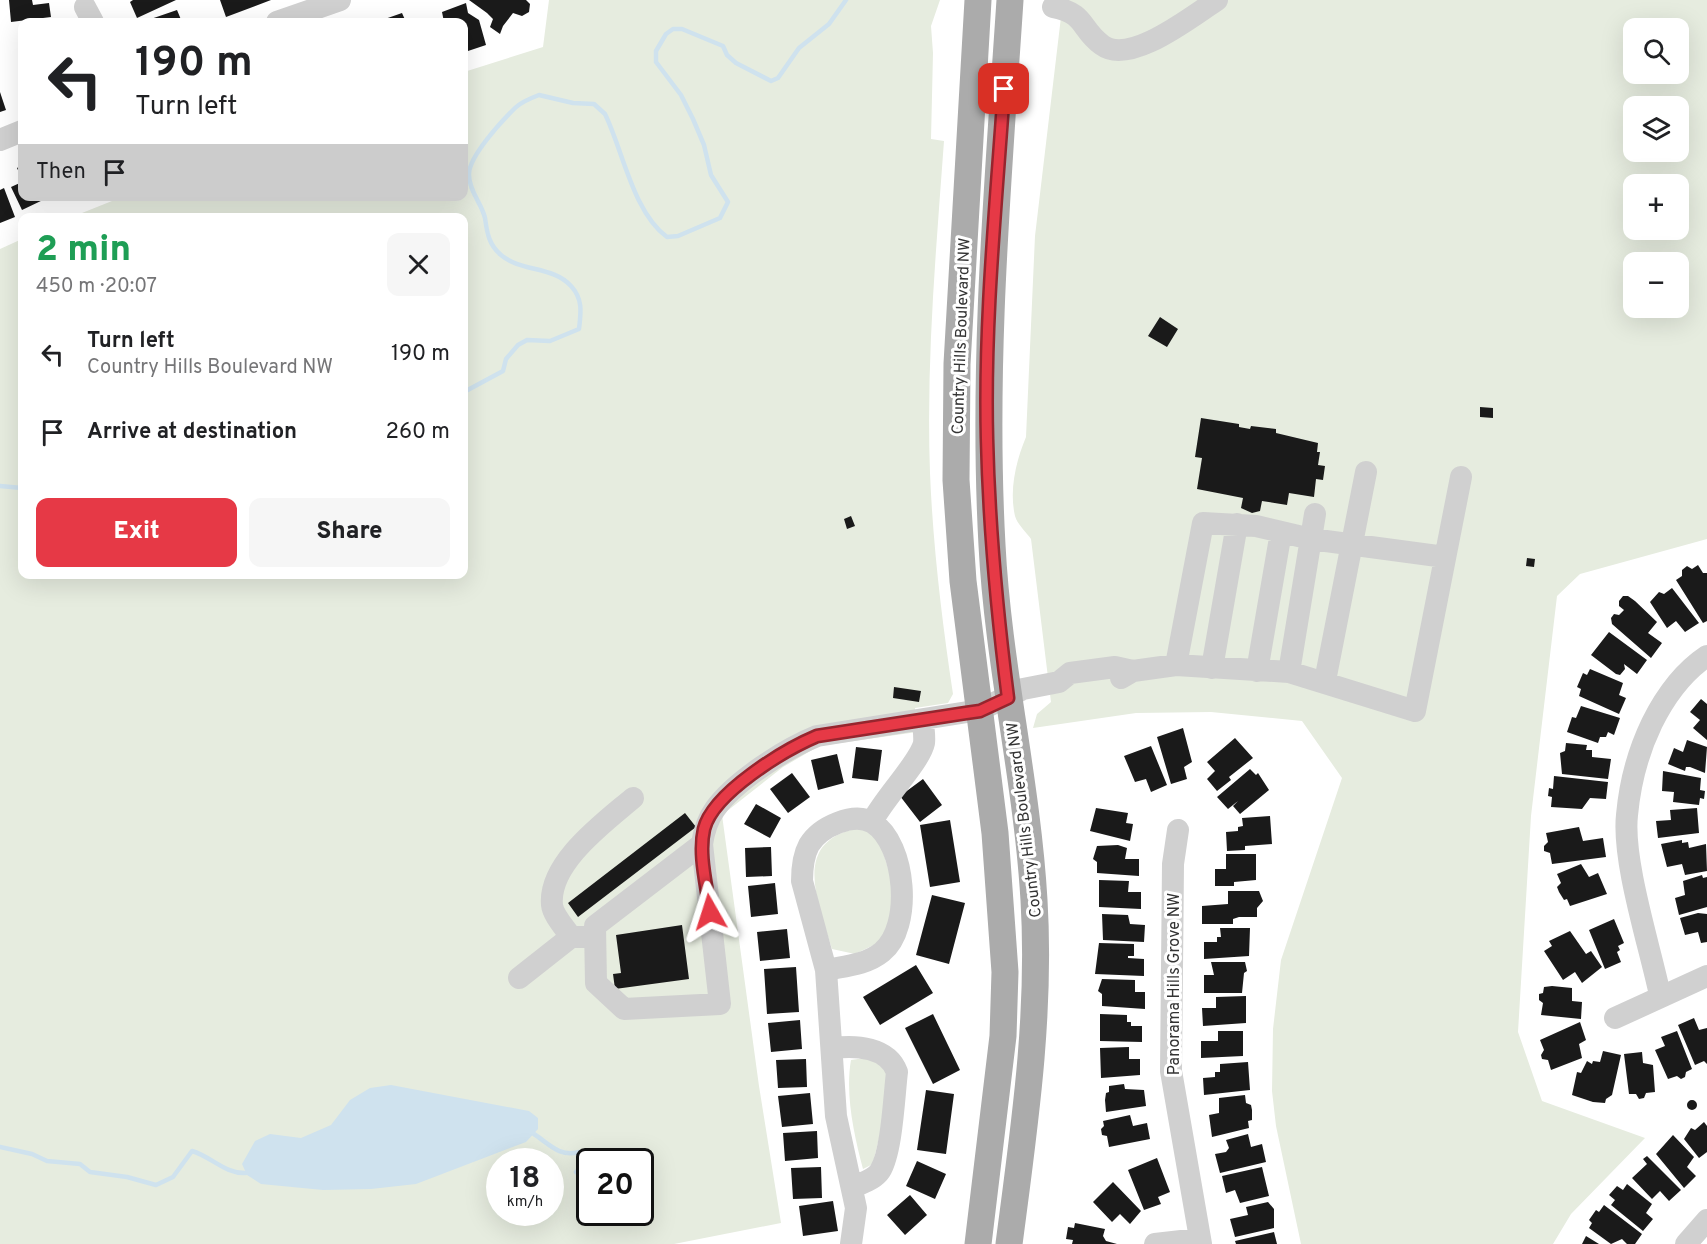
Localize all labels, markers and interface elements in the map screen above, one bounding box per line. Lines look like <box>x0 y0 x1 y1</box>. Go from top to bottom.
map controls <box>1623 18 1689 318</box>
button: search <box>1623 18 1689 84</box>
text: 190 m <box>135 38 253 91</box>
icon: left <box>36 42 114 120</box>
pin <box>978 63 1029 114</box>
icon: arrive <box>987 72 1020 105</box>
text: Turn left <box>135 90 237 124</box>
button: layers <box>1623 96 1689 162</box>
icon: arrive <box>98 156 131 189</box>
text: Then <box>36 159 86 186</box>
button: + <box>1623 174 1689 240</box>
text: 2 min <box>36 228 131 274</box>
button: close <box>387 233 450 296</box>
street label: Country Hills Boulevard NW <box>949 237 975 435</box>
button: − <box>1623 252 1689 318</box>
text: 450 m · 20:07 <box>36 274 157 300</box>
text: Turn left <box>87 328 175 355</box>
icon: left <box>36 338 69 371</box>
text: 190 m <box>391 341 450 368</box>
text: Country Hills Boulevard NW <box>87 355 333 381</box>
icon: arrive <box>36 416 69 449</box>
text: Arrive at destination <box>87 419 297 446</box>
text: 260 m <box>385 419 450 446</box>
button: Exit <box>36 498 237 567</box>
button: Share <box>249 498 450 567</box>
street label: Country Hills Boulevard NW <box>1003 721 1047 919</box>
position arrow <box>678 880 742 944</box>
street label: Panorama Hills Grove NW <box>1165 893 1185 1075</box>
speed limit sign: 20 <box>576 1148 654 1226</box>
text: 18 <box>510 1161 540 1198</box>
text: km/h <box>507 1193 543 1212</box>

